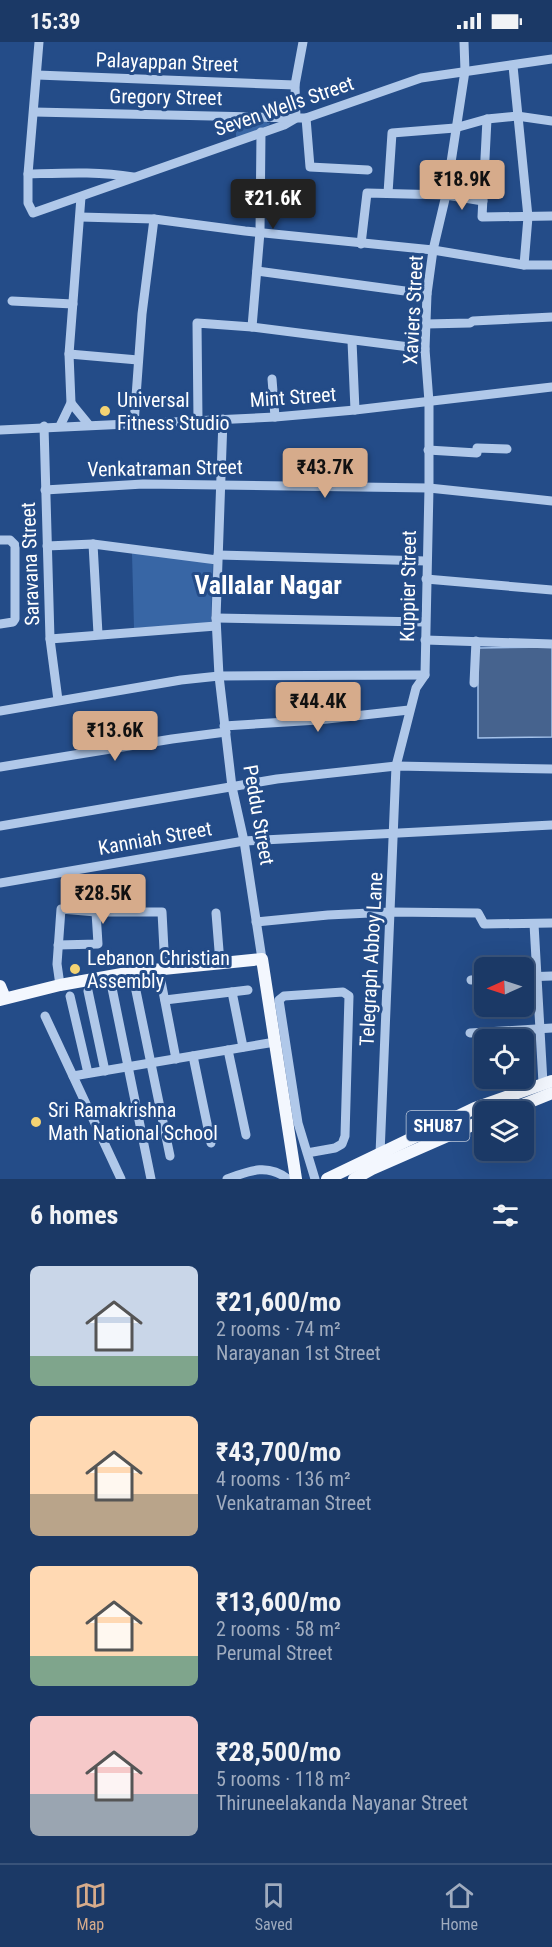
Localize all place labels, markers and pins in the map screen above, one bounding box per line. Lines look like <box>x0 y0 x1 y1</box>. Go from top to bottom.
pin: ₹18.9K <box>413 160 511 211</box>
pin: ₹21.6K <box>224 179 322 230</box>
place label: Universal Fitness Studio <box>117 388 230 435</box>
marker: Universal Fitness Studio <box>98 404 112 418</box>
pin: ₹43.7K <box>276 448 374 499</box>
pin: ₹44.4K <box>269 682 367 733</box>
pin: ₹13.6K <box>66 711 164 762</box>
pin: ₹28.5K <box>54 874 152 925</box>
place label: Lebanon Christian Assembly <box>87 946 230 993</box>
marker: Lebanon Christian Assembly <box>68 962 82 976</box>
place label: Sri Ramakrishna Math National School <box>48 1098 218 1145</box>
marker: Sri Ramakrishna Math National School <box>29 1115 43 1129</box>

